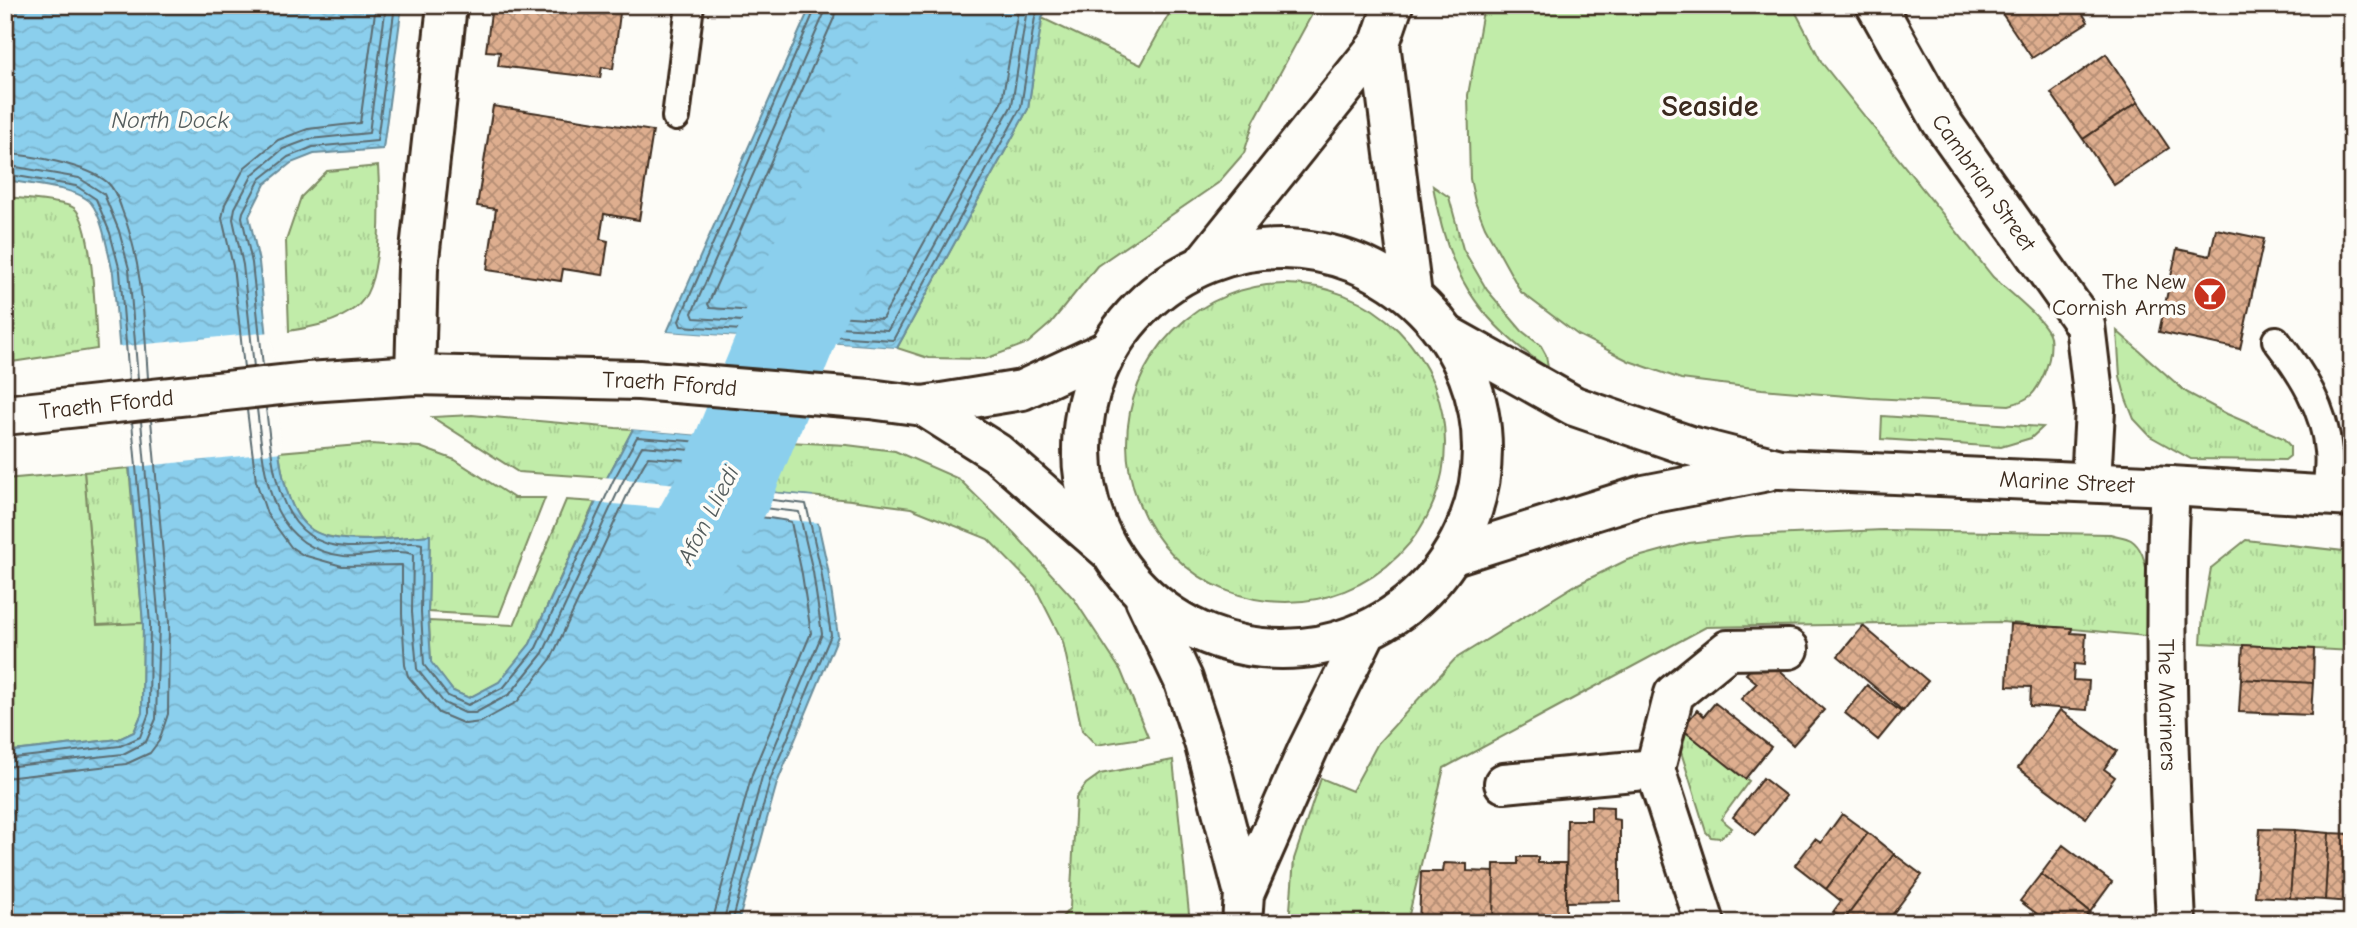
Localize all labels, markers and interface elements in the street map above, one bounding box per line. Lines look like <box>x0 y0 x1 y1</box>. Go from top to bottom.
district label: Seaside <box>1662 89 1758 124</box>
water label: North Dock <box>111 106 229 134</box>
street label: Cambrian Street <box>1926 109 2042 258</box>
place label: The New Cornish Arms <box>2052 268 2186 321</box>
bar icon: The New Cornish Arms <box>2191 275 2229 313</box>
street label: Traeth Ffordd <box>602 366 738 402</box>
street label: Traeth Ffordd <box>38 384 175 425</box>
water label: Afon Lliedi <box>671 461 745 570</box>
street label: Marine Street <box>1999 466 2136 498</box>
street label: The Mariners <box>2152 639 2182 771</box>

